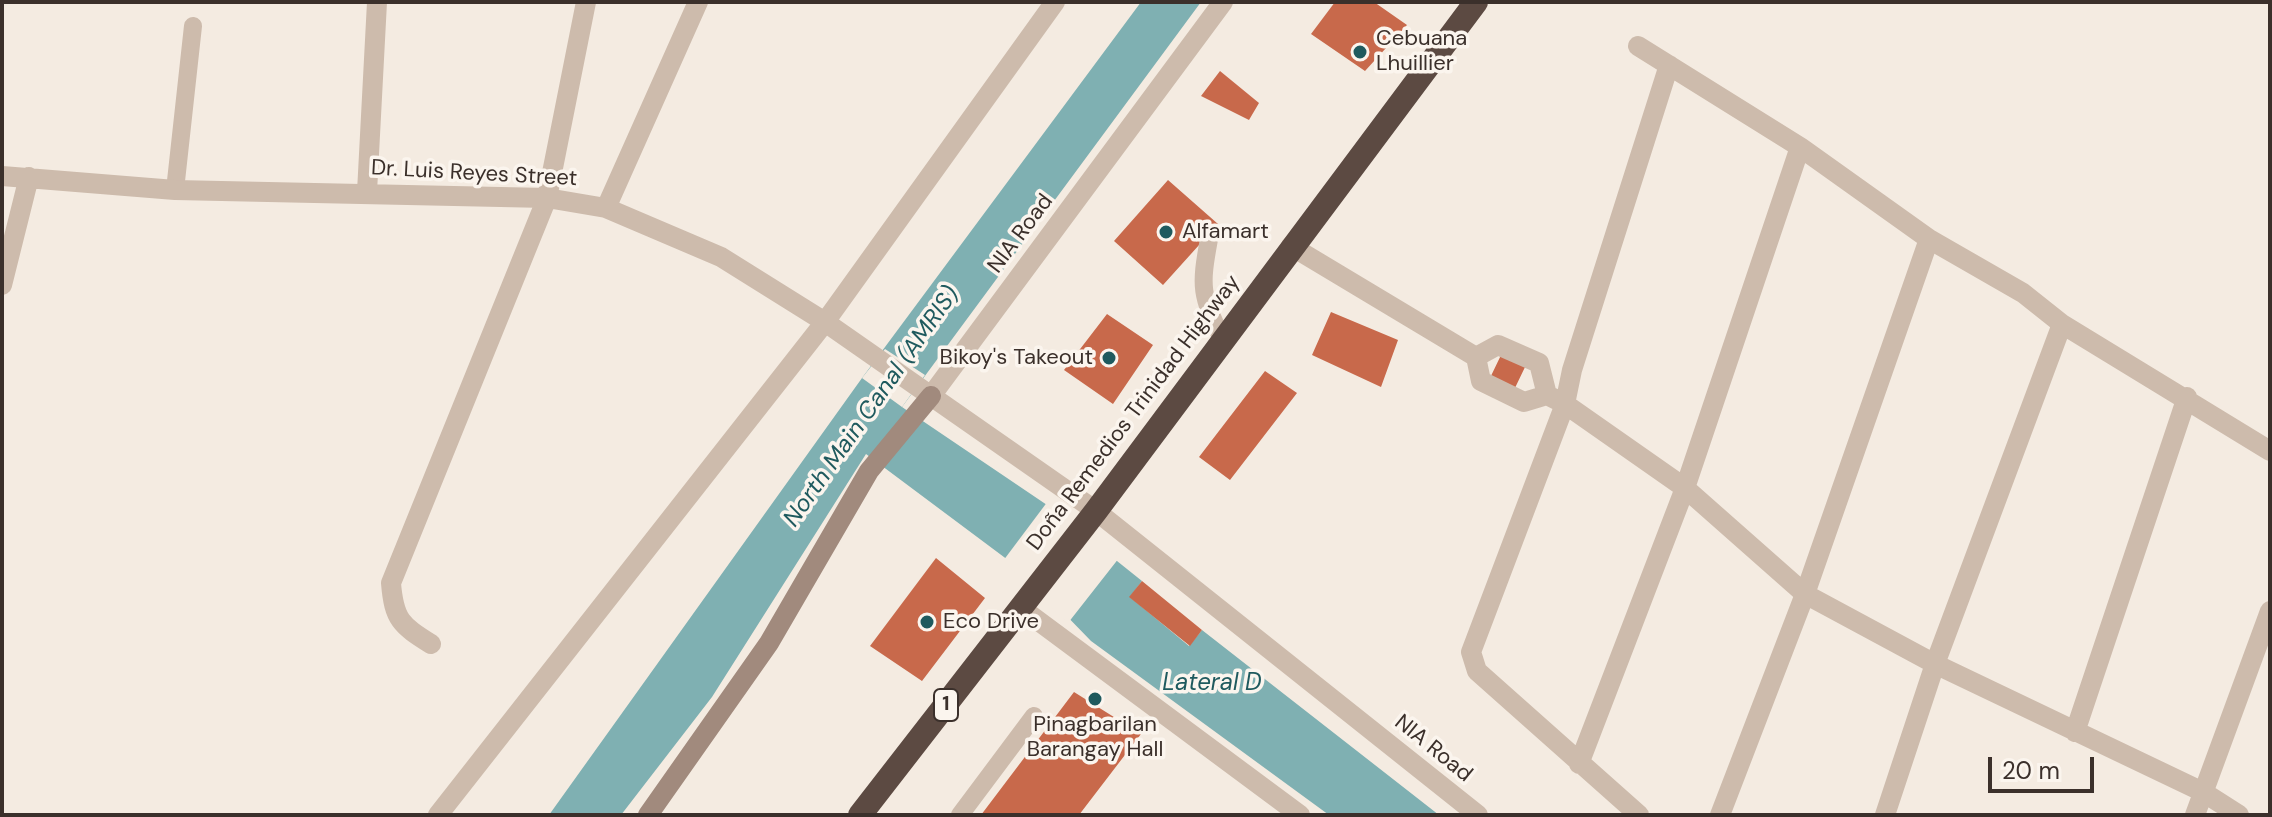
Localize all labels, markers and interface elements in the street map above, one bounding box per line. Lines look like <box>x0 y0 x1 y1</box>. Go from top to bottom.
place label: Cebuana Lhuillier <box>1376 26 1467 78</box>
marker: Cebuana Lhuillier <box>1351 43 1369 61</box>
street label: Dr. Luis Reyes Street <box>370 155 578 193</box>
street label: NIA Road <box>983 189 1059 279</box>
place label: Alfamart <box>1182 219 1269 245</box>
marker: Alfamart <box>1157 223 1175 241</box>
street label: Doña Remedios Trinidad Highway <box>1022 270 1246 556</box>
water label: North Main Canal (AMRIS) <box>778 281 966 533</box>
place label: Bikoy's Takeout <box>940 345 1093 371</box>
marker: Bikoy's Takeout <box>1100 349 1118 367</box>
place label: Eco Drive <box>943 609 1039 635</box>
marker: Eco Drive <box>918 613 936 631</box>
water label: Lateral D <box>1162 670 1262 698</box>
road number: 1 <box>934 689 958 721</box>
marker: Pinagbarilan Barangay Hall <box>1086 690 1104 708</box>
street label: NIA Road <box>1389 710 1477 788</box>
place label: Pinagbarilan Barangay Hall <box>1027 712 1163 764</box>
scale bar <box>1992 741 2098 791</box>
text: 20 m <box>2002 755 2060 786</box>

